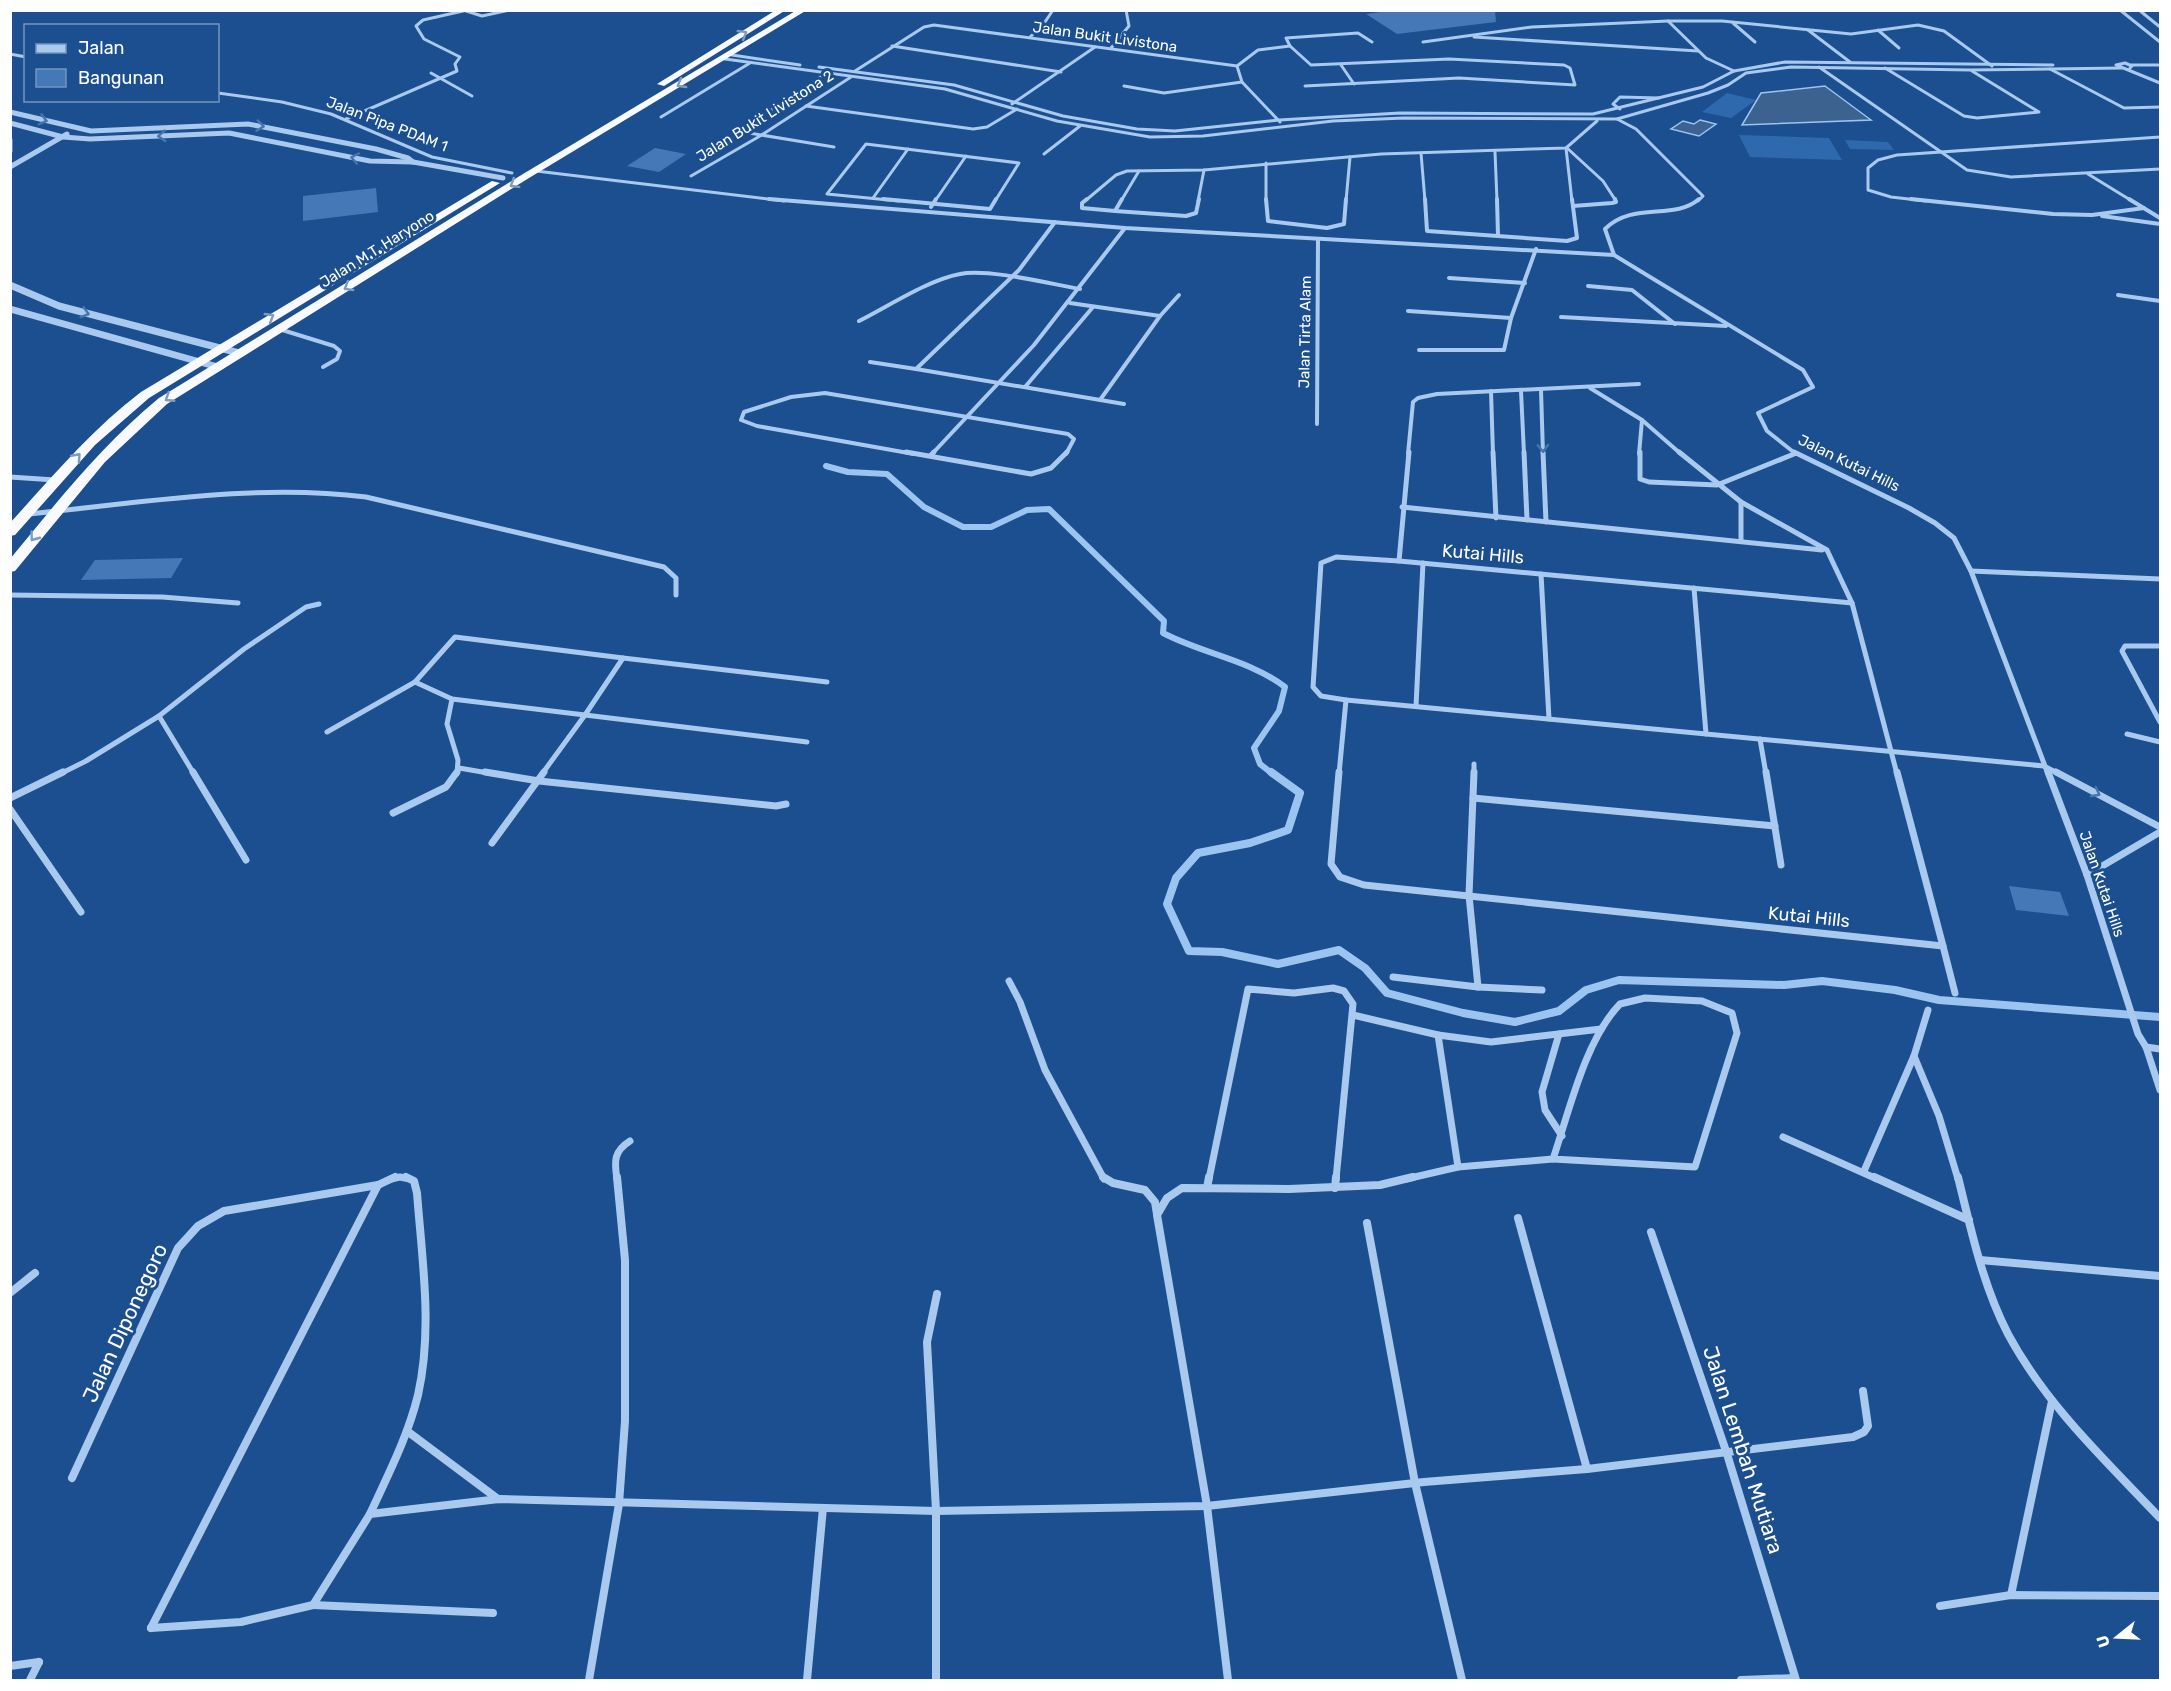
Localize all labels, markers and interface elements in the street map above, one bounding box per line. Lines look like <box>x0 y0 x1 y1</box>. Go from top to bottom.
street label: Jalan Bukit Livistona <box>1032 18 1178 56</box>
legend <box>24 24 219 102</box>
one-way arrow <box>737 29 747 41</box>
text: Jalan <box>78 37 125 59</box>
street label: Jalan Bukit Livistona 2 <box>693 66 837 166</box>
text: Bangunan <box>78 67 164 89</box>
one-way arrow <box>677 77 687 88</box>
street label: Jalan Pipa PDAM 1 <box>324 93 450 155</box>
one-way arrow <box>38 113 48 126</box>
one-way arrow <box>255 119 264 131</box>
one-way arrow <box>158 129 167 142</box>
one-way arrow <box>350 152 360 165</box>
one-way arrow <box>510 177 520 189</box>
street label: Jalan M.T. Haryono <box>317 207 437 291</box>
street label: Jalan Tirta Alam <box>1295 275 1315 389</box>
one-way arrow <box>344 279 354 291</box>
one-way arrow <box>80 306 90 319</box>
one-way arrow <box>264 313 274 325</box>
one-way arrow <box>164 390 175 401</box>
street label: Jalan Kutai Hills <box>1795 431 1903 496</box>
one-way arrow <box>1537 444 1550 453</box>
one-way arrow <box>70 453 81 463</box>
one-way arrow <box>30 531 41 542</box>
street label: Kutai Hills <box>1441 539 1525 569</box>
one-way arrow <box>2089 786 2100 797</box>
street label: Jalan Kutai Hills <box>2075 829 2129 940</box>
street label: Kutai Hills <box>1767 902 1851 932</box>
street label: Jalan Diponegoro <box>77 1239 172 1406</box>
street label: Jalan Lembah Mutiara <box>1698 1343 1789 1557</box>
north arrow <box>2087 1607 2147 1667</box>
text: U <box>2092 1633 2114 1650</box>

